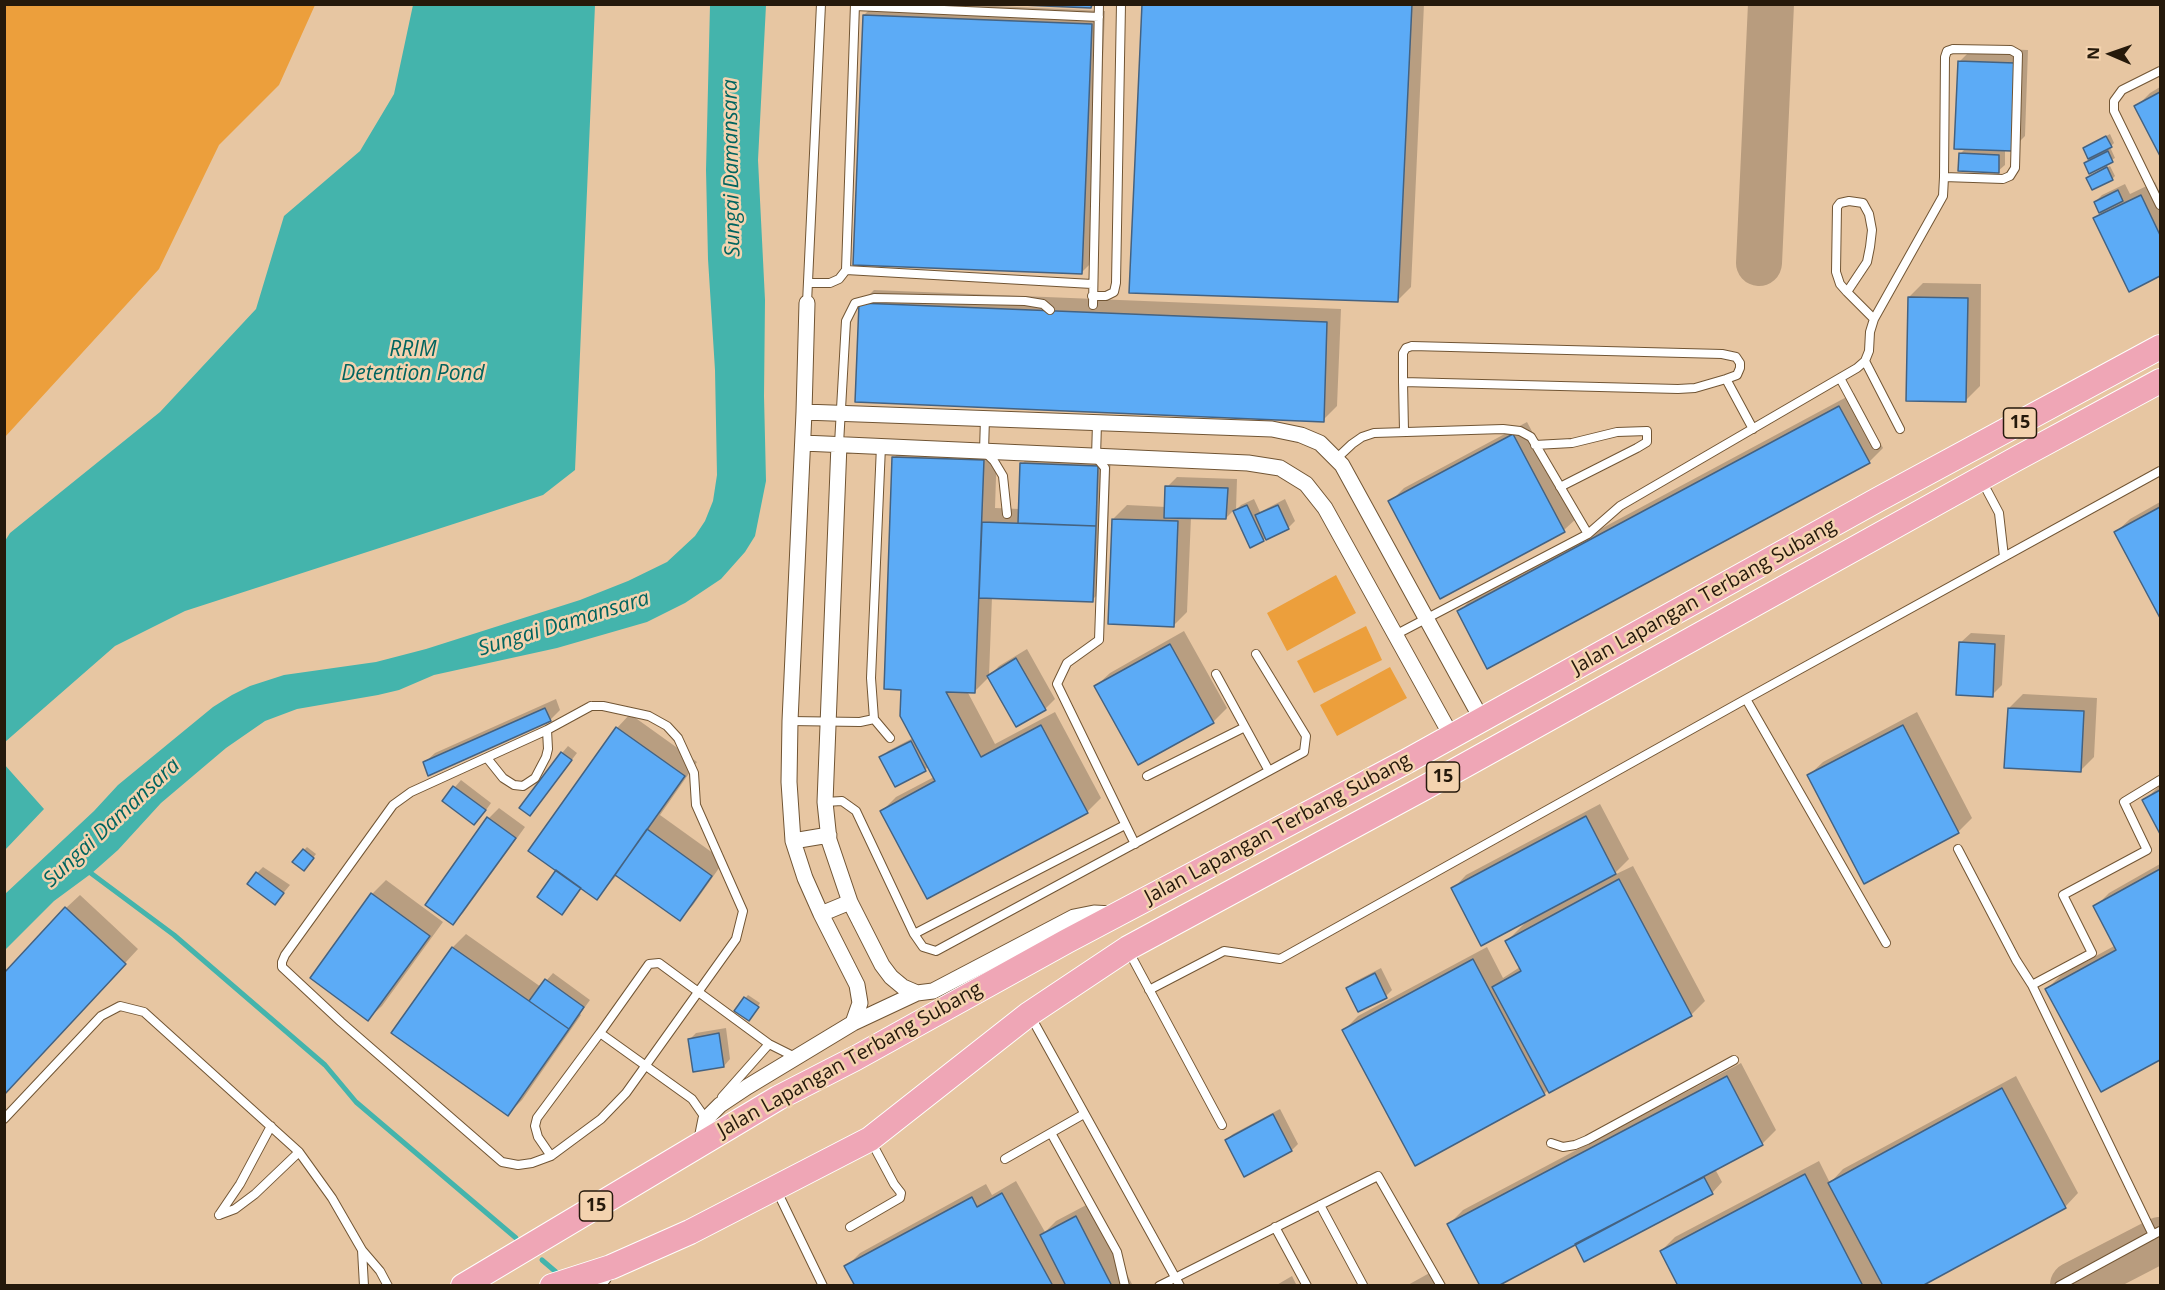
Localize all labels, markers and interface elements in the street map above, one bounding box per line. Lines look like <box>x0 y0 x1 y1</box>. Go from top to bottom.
north arrow <box>2081 24 2141 84</box>
text: N <box>2082 46 2104 60</box>
water label: Sungai Damansara <box>718 79 746 257</box>
water label: RRIM Detention Pond <box>341 337 485 387</box>
road number: 15 <box>2004 408 2036 438</box>
street label: Jalan Lapangan Terbang Subang <box>1568 514 1840 680</box>
water label: Sungai Damansara <box>475 586 653 662</box>
street label: Jalan Lapangan Terbang Subang <box>1141 748 1415 910</box>
water label: Sungai Damansara <box>38 753 186 893</box>
road number: 15 <box>1426 762 1460 792</box>
street label: Jalan Lapangan Terbang Subang <box>714 977 986 1143</box>
road number: 15 <box>580 1191 612 1221</box>

